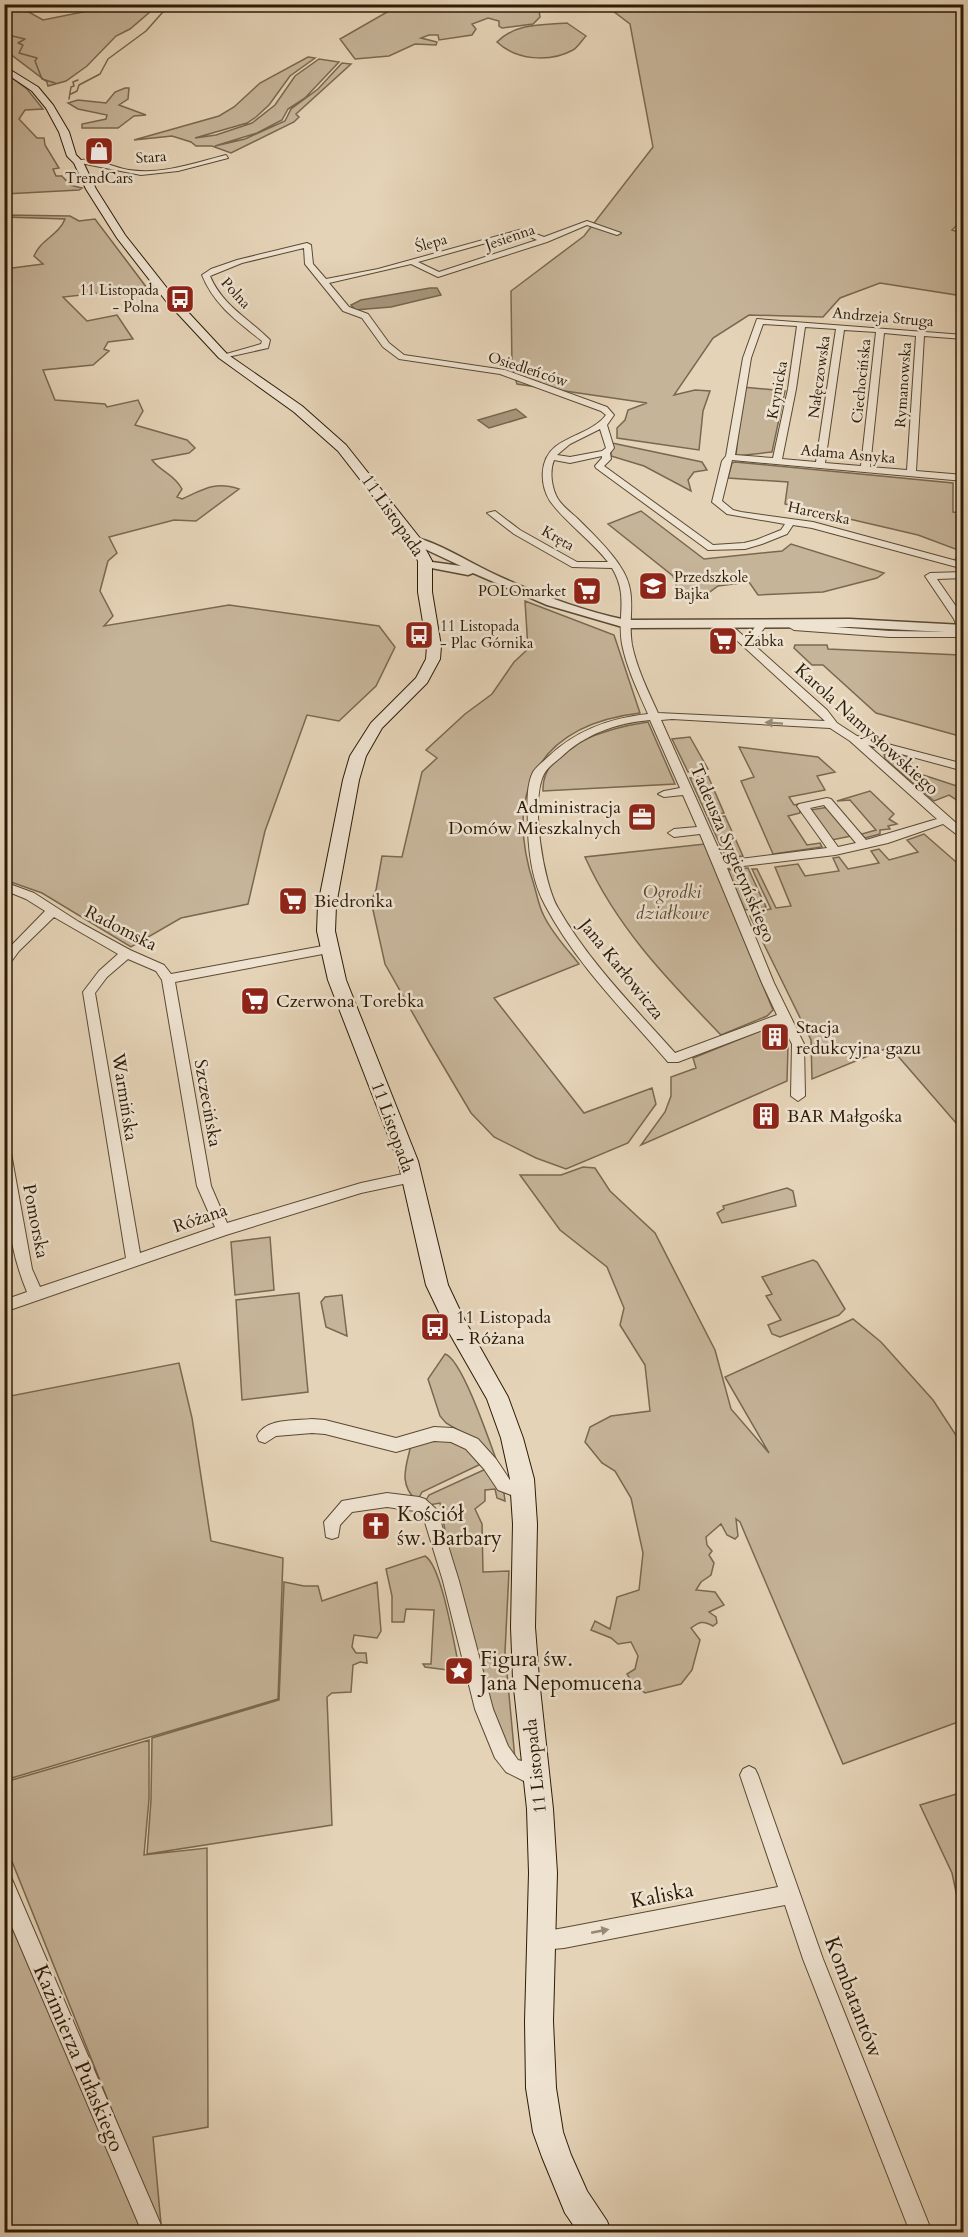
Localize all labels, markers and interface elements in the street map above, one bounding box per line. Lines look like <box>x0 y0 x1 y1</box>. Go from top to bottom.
shop icon: TrendCars <box>83 135 115 167</box>
street label: Stara <box>135 146 168 168</box>
place label: TrendCars <box>65 168 133 188</box>
street label: Jesienna <box>481 219 538 255</box>
street label: Ślepa <box>413 229 450 257</box>
street label: Polna <box>217 273 256 313</box>
place label: 11 Listopada - Polna <box>80 280 160 317</box>
bus stop icon: 11 Listopada - Polna <box>164 283 196 315</box>
street label: Andrzeja Struga <box>831 303 935 331</box>
street label: Nałęczowska <box>803 334 835 420</box>
street label: Ciechocińska <box>847 337 875 424</box>
street label: Rymanowska <box>890 341 916 428</box>
street label: Osiedleńców <box>485 347 571 391</box>
street label: Krynicka <box>762 359 792 421</box>
street label: Adama Asnyka <box>800 440 897 468</box>
street label: 11 Listopada <box>355 469 430 562</box>
street label: Harcerska <box>786 497 852 529</box>
street label: Kręta <box>538 521 578 556</box>
place label: Przedszkole Bajka <box>674 567 749 604</box>
school or university icon: Przedszkole Bajka <box>637 570 669 602</box>
supermarket icon: POLOmarket <box>571 575 603 607</box>
place label: POLOmarket <box>478 581 566 601</box>
place label: 11 Listopada - Plac Górnika <box>440 616 534 653</box>
bus stop icon: 11 Listopada - Plac Górnika <box>403 619 435 651</box>
supermarket icon: Żabka <box>707 625 739 657</box>
place label: Żabka <box>744 631 784 651</box>
street label: Karola Namysłowskiego <box>789 658 944 801</box>
one-way arrow <box>765 718 784 728</box>
street label: Tadeusza Sygietyńskiego <box>684 760 782 946</box>
place label: Administracja Domów Mieszkalnych <box>448 795 621 841</box>
office icon: Administracja Domów Mieszkalnych <box>626 801 658 833</box>
park label: Ogrodki działkowe <box>635 880 710 926</box>
supermarket icon: Biedronka <box>277 885 309 917</box>
place label: Biedronka <box>314 889 393 914</box>
street label: Radomska <box>80 900 161 957</box>
street label: Jana Karłowicza <box>571 911 670 1025</box>
supermarket icon: Czerwona Torebka <box>239 985 271 1017</box>
place label: Czerwona Torebka <box>276 989 425 1014</box>
place label: Stacja redukcyjna gazu <box>796 1015 921 1061</box>
building icon: Stacja redukcyjna gazu <box>759 1021 791 1053</box>
street label: Warmińska <box>105 1051 144 1143</box>
street label: Szczecińska <box>188 1057 228 1149</box>
street label: 11 Listopada <box>364 1078 421 1176</box>
building icon: BAR Małgośka <box>750 1100 782 1132</box>
place label: BAR Małgośka <box>787 1104 903 1129</box>
street label: Pomorska <box>16 1182 55 1261</box>
street label: Różana <box>170 1197 231 1239</box>
place label: 11 Listopada - Różana <box>456 1305 552 1351</box>
bus stop icon: 11 Listopada - Różana <box>419 1311 451 1343</box>
place label: Kościół św. Barbary <box>397 1500 502 1553</box>
church icon: Kościół św. Barbary <box>360 1510 392 1542</box>
place label: Figura św. Jana Nepomucena <box>477 1645 642 1698</box>
place icon: Figura św. Jana Nepomucena <box>443 1655 475 1687</box>
street label: 11 Listopada <box>518 1717 553 1815</box>
street label: Kaliska <box>628 1875 696 1916</box>
one-way arrow <box>591 1926 610 1935</box>
street label: Kombatantów <box>817 1932 890 2062</box>
street label: Kazimierza Pułaskiego <box>26 1960 131 2156</box>

